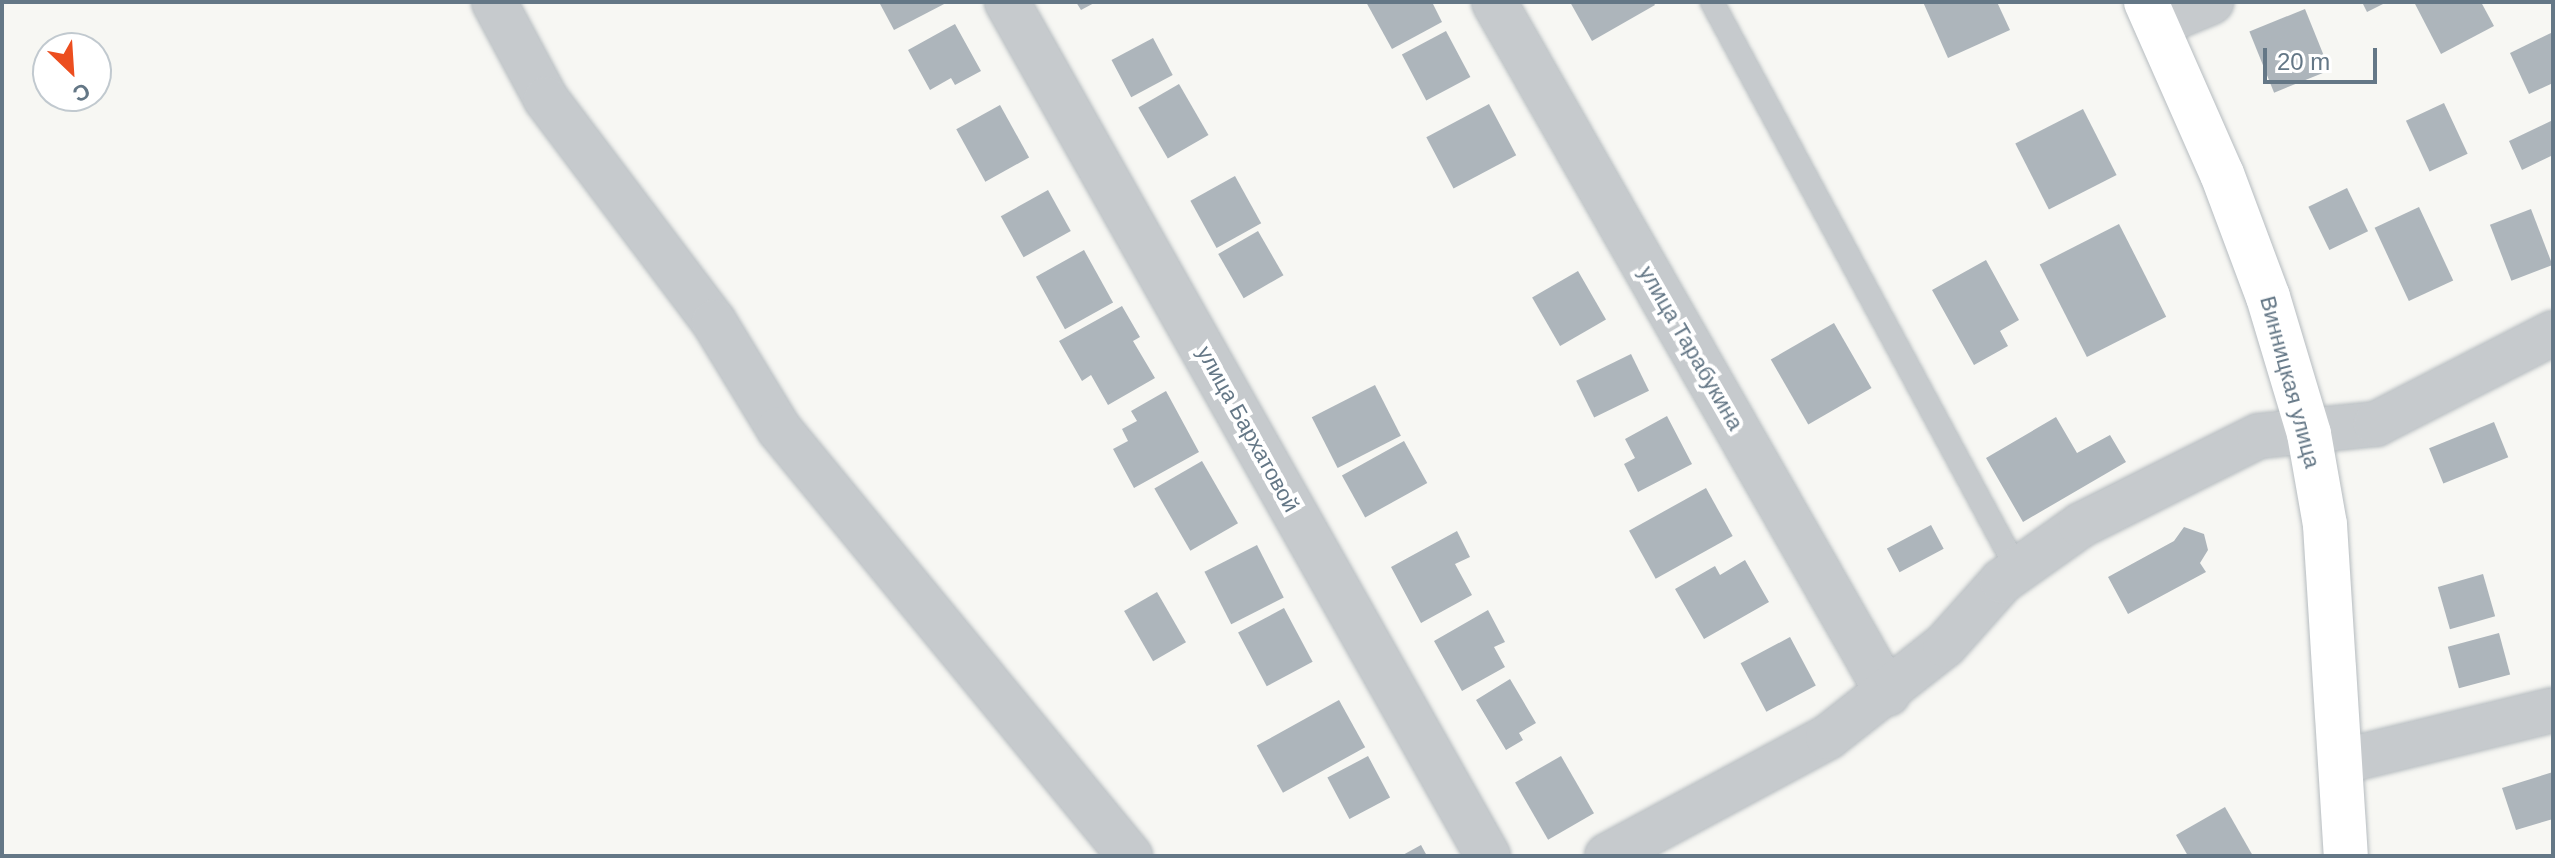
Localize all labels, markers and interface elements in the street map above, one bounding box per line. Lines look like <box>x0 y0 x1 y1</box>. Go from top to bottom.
north arrow <box>32 32 112 112</box>
scale bar <box>2267 32 2381 82</box>
text: 20 m <box>2277 48 2330 75</box>
text: С <box>69 78 94 107</box>
street label: улица Тарабукина <box>1633 261 1749 435</box>
street label: Винницкая улица <box>2254 293 2326 471</box>
street label: улица Бархатовой <box>1191 341 1305 517</box>

